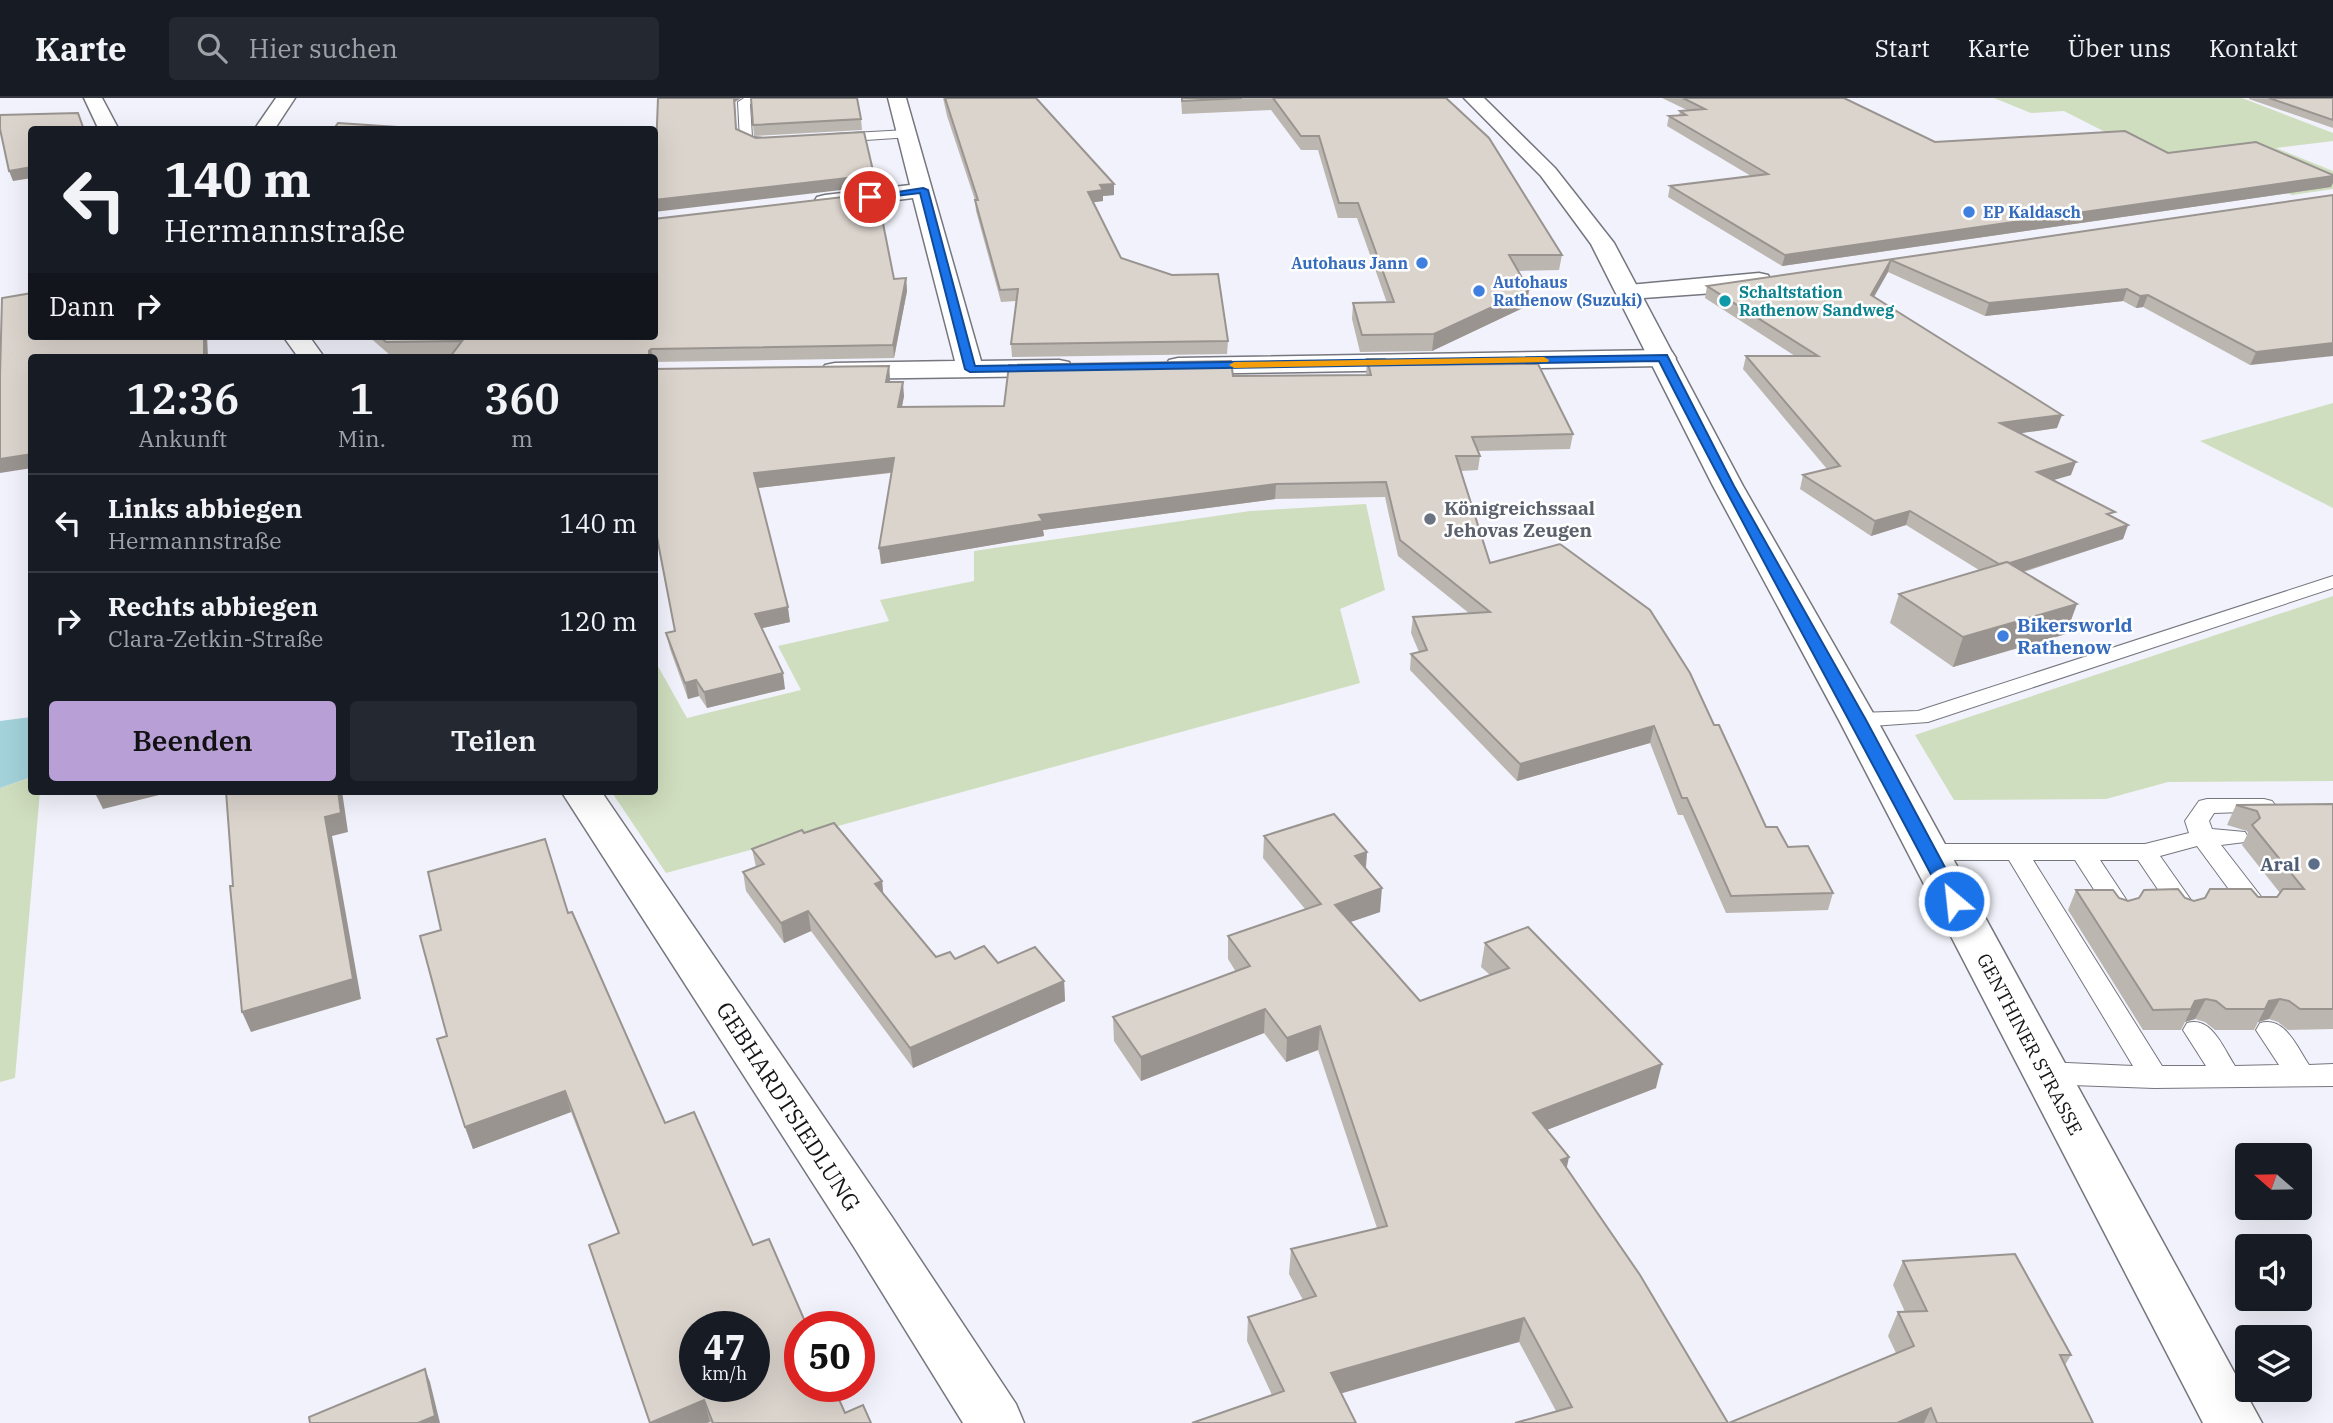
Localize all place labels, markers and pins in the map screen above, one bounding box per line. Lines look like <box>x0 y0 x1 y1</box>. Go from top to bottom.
pin <box>840 167 900 227</box>
place label: EP Kaldasch <box>1983 202 2081 222</box>
marker: EP Kaldasch <box>1961 204 1977 220</box>
place label: Autohaus Jann <box>1291 253 1408 273</box>
marker: Autohaus Jann <box>1414 255 1430 271</box>
place label: Autohaus Rathenow (Suzuki) <box>1493 272 1642 310</box>
place label: Schaltstation Rathenow Sandweg <box>1739 282 1895 320</box>
marker: Autohaus Rathenow (Suzuki) <box>1471 283 1487 299</box>
marker: Schaltstation Rathenow Sandweg <box>1717 293 1733 309</box>
place label: Königreichssaal Jehovas Zeugen <box>1444 496 1595 542</box>
marker: Königreichssaal Jehovas Zeugen <box>1422 511 1438 527</box>
place label: Bikersworld Rathenow <box>2017 613 2133 659</box>
marker: Bikersworld Rathenow <box>1995 628 2011 644</box>
place label: Aral <box>2260 852 2300 876</box>
marker: Aral <box>2306 856 2322 872</box>

